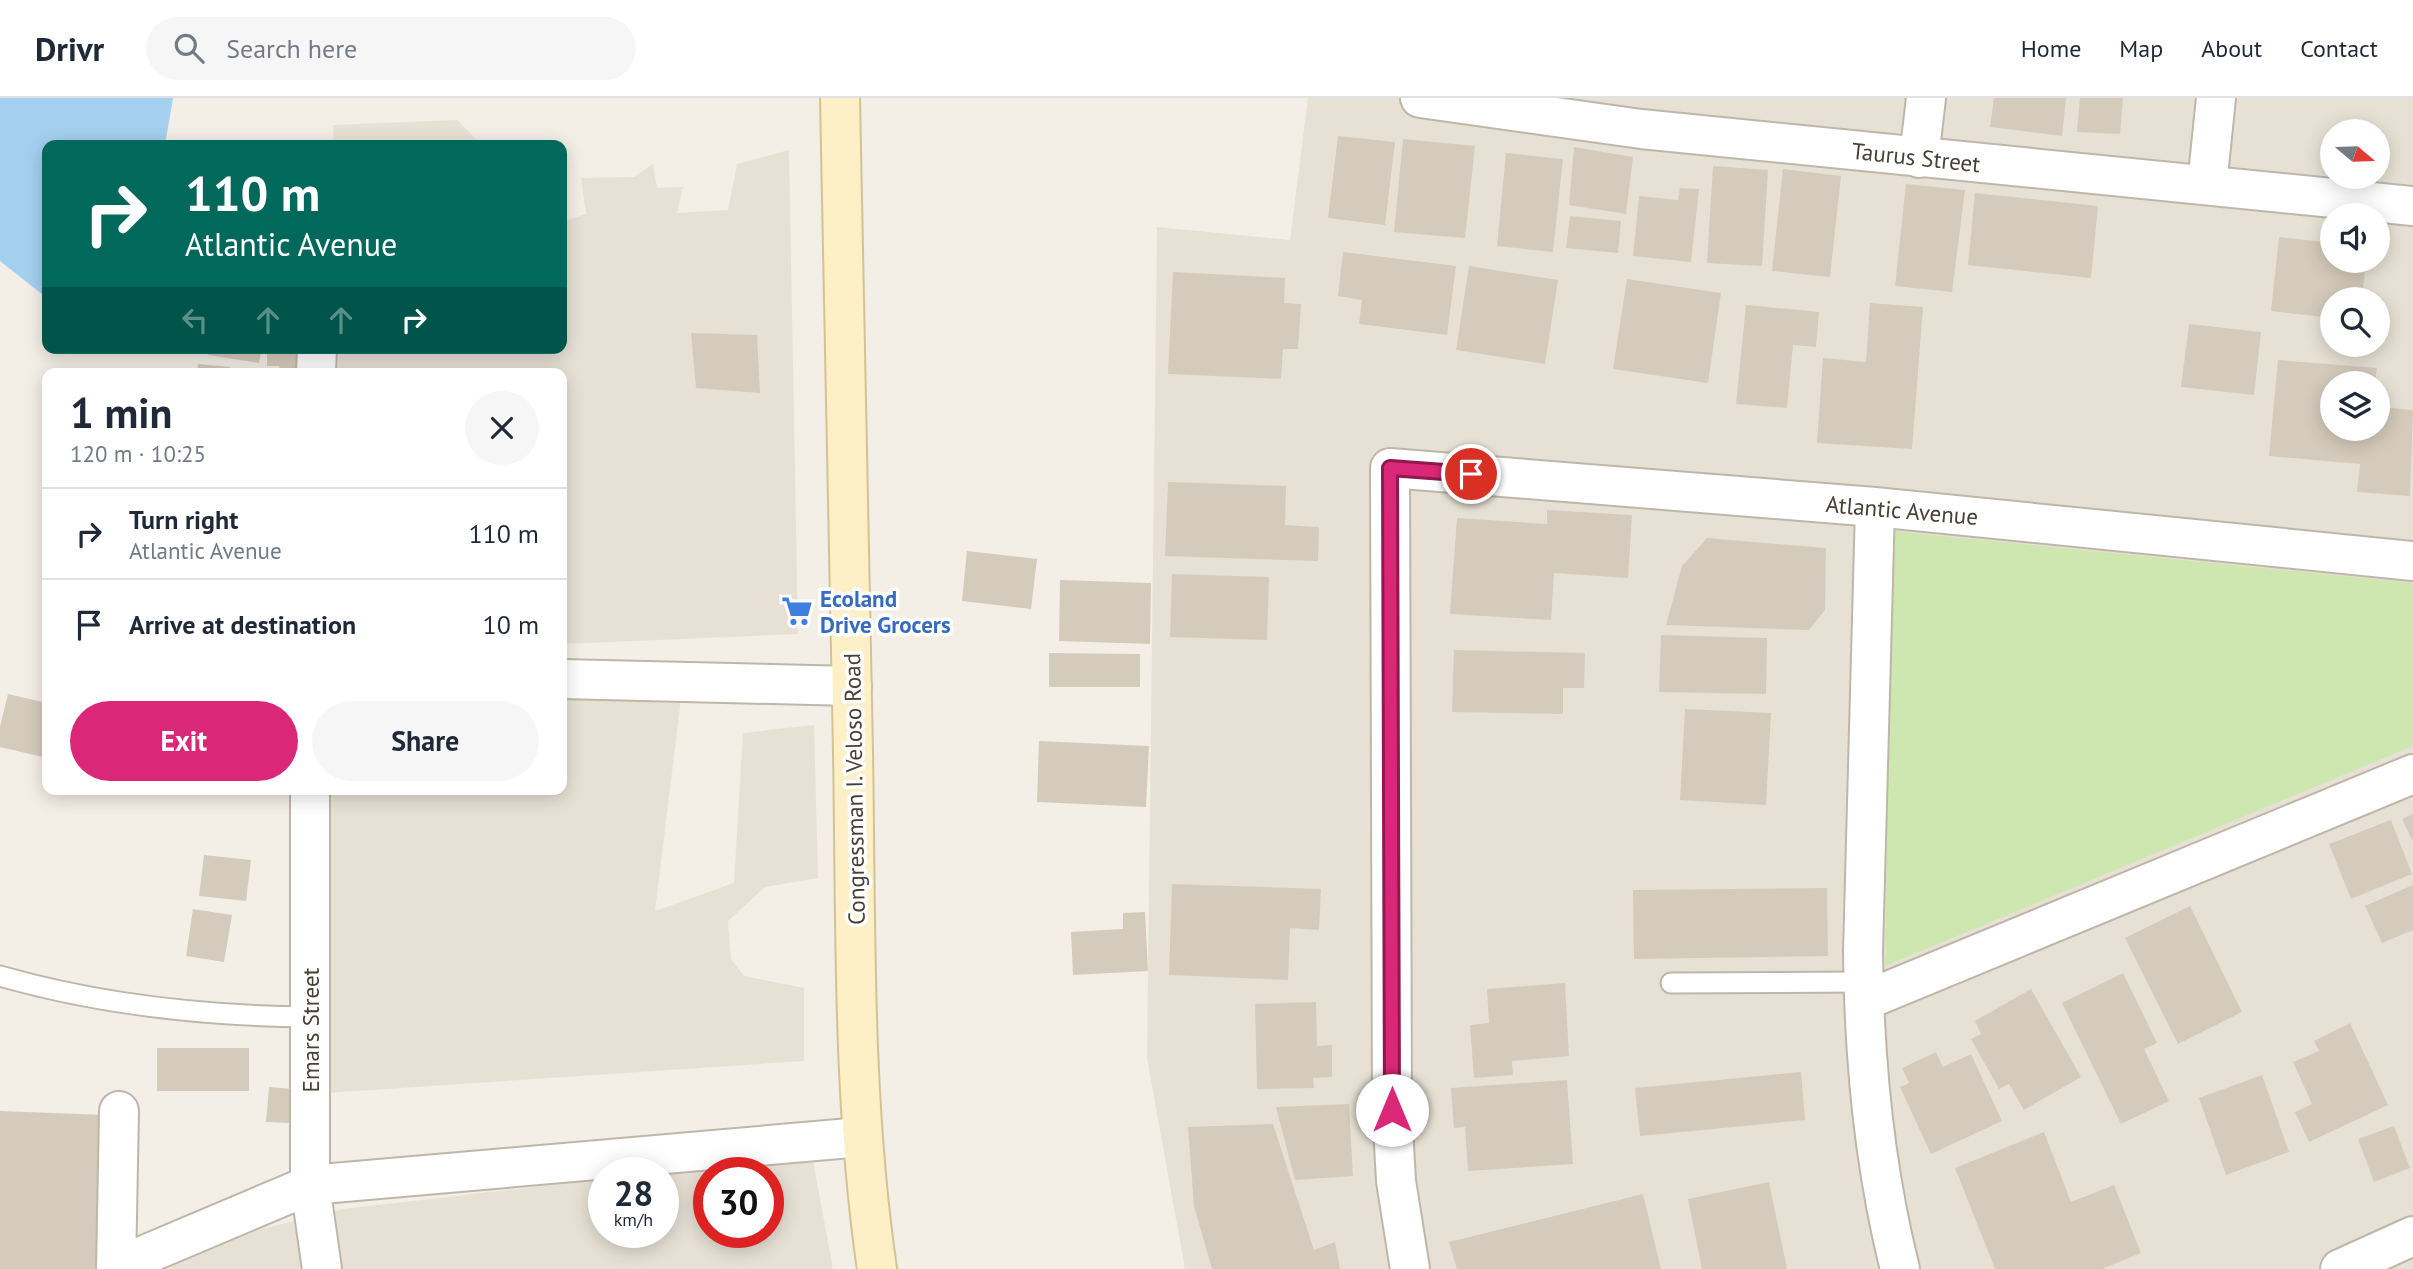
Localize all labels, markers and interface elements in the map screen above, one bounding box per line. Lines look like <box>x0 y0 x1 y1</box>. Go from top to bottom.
search box <box>146 17 636 80</box>
text: Drivr <box>35 27 104 70</box>
icon: search <box>170 29 208 67</box>
text: Search here <box>226 32 357 65</box>
text: Home <box>2021 33 2081 64</box>
text: Map <box>2119 33 2163 64</box>
text: About <box>2201 33 2262 64</box>
text: Contact <box>2300 33 2378 64</box>
north arrow <box>2320 119 2390 189</box>
map controls <box>2320 119 2390 441</box>
street label: Taurus Street <box>1850 136 1982 178</box>
text: 110 m <box>185 161 320 225</box>
icon: right <box>70 168 161 259</box>
button: sound <box>2320 203 2390 273</box>
text: Atlantic Avenue <box>185 223 397 265</box>
button: search <box>2320 287 2390 357</box>
icon: left <box>176 301 214 339</box>
icon: ahead <box>249 301 287 339</box>
icon: ahead <box>322 301 360 339</box>
icon: right <box>395 301 433 339</box>
button: layers <box>2320 371 2390 441</box>
text: 1 min <box>70 385 172 440</box>
button: close <box>465 391 539 465</box>
text: 120 m · 10:25 <box>70 439 206 468</box>
pin <box>1441 444 1501 504</box>
icon: arrive <box>1452 455 1490 493</box>
street label: Atlantic Avenue <box>1825 489 1979 531</box>
text: Turn right <box>129 503 238 536</box>
icon: right <box>70 515 108 553</box>
text: 110 m <box>468 517 539 550</box>
text: Atlantic Avenue <box>129 536 282 565</box>
place label: Ecoland Drive Grocers <box>820 584 951 639</box>
supermarket icon: Ecoland Drive Grocers <box>780 594 814 628</box>
icon: arrive <box>70 606 108 644</box>
text: Arrive at destination <box>129 608 356 641</box>
text: 10 m <box>483 608 539 641</box>
street label: Congressman I. Veloso Road <box>837 653 871 925</box>
button: Exit <box>70 701 298 781</box>
button: Share <box>312 701 539 781</box>
street label: Emars Street <box>296 967 325 1092</box>
position arrow <box>1355 1073 1429 1147</box>
speed limit sign: 30 <box>693 1157 784 1248</box>
text: 28 <box>614 1170 653 1216</box>
text: km/h <box>614 1208 653 1231</box>

